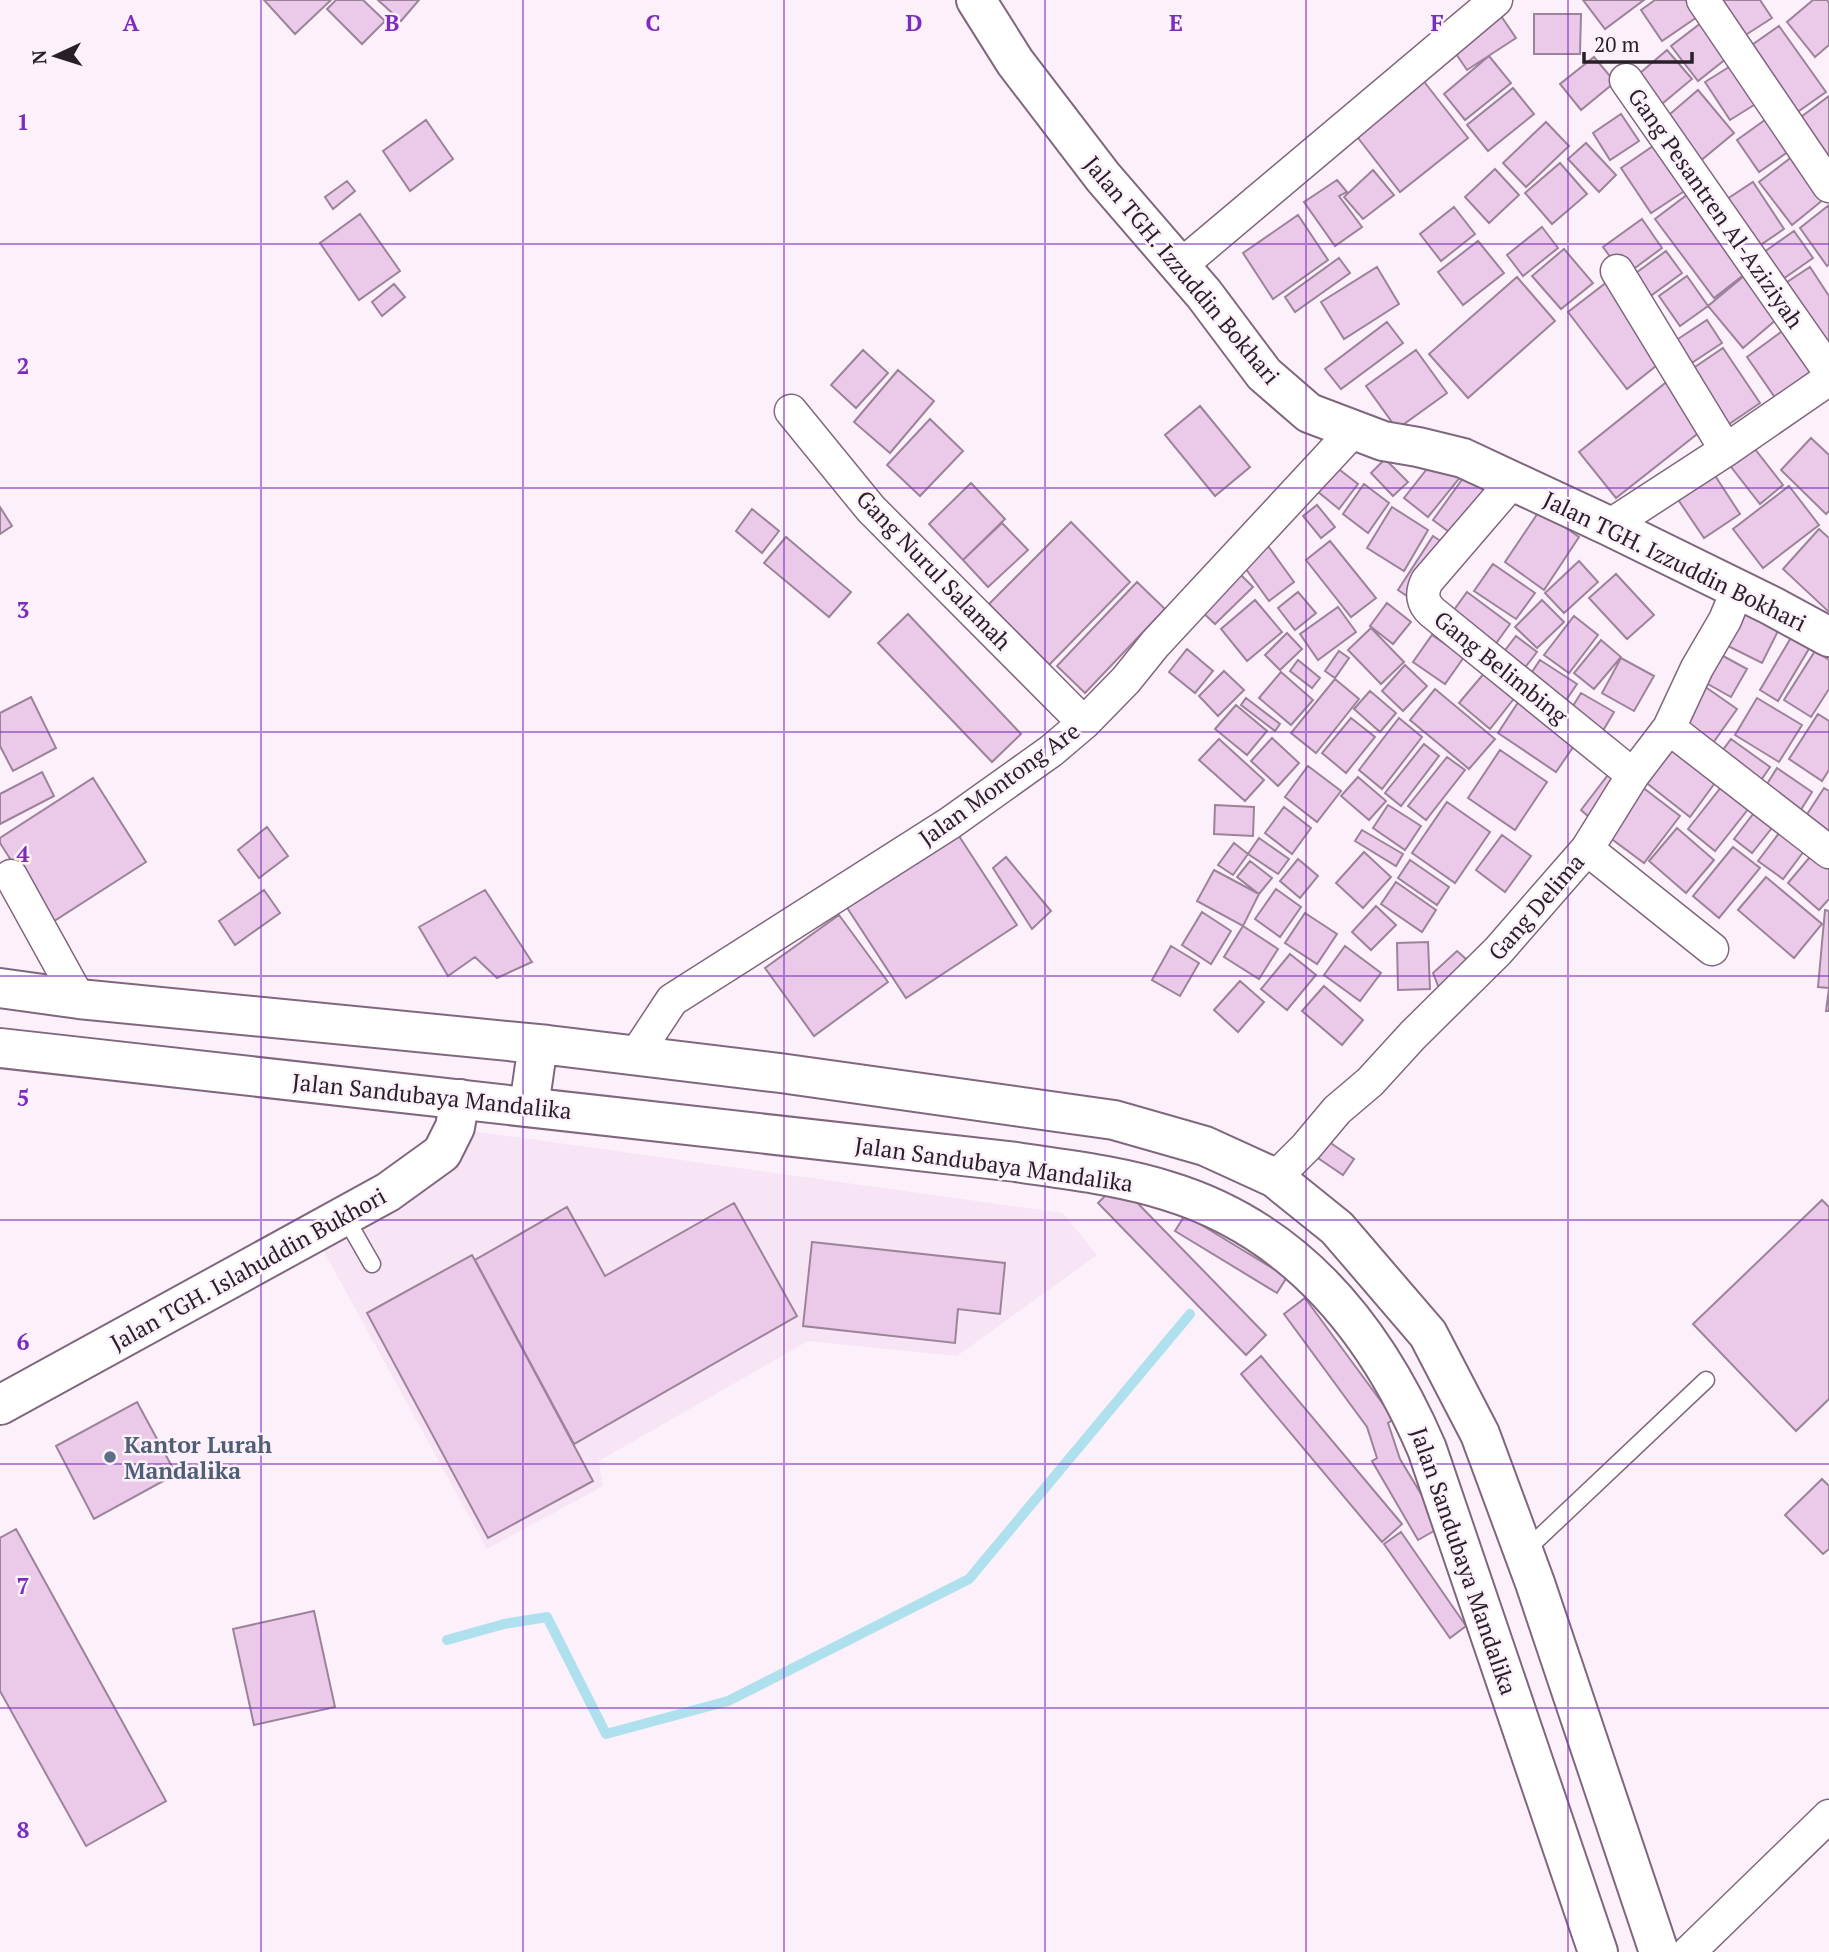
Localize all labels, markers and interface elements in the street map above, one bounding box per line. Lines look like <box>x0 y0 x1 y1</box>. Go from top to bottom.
text: A <box>123 7 140 38</box>
text: B <box>385 7 400 38</box>
text: C <box>646 7 661 38</box>
text: D <box>906 7 923 38</box>
text: E <box>1169 7 1183 38</box>
text: F <box>1430 7 1444 38</box>
north arrow <box>21 21 91 91</box>
scale bar <box>1584 21 1692 65</box>
text: 20 m <box>1594 30 1640 58</box>
text: N <box>26 49 52 65</box>
street label: Gang Pesantren Al-Aziziyah <box>1621 82 1811 335</box>
text: 1 <box>17 106 30 137</box>
street label: Jalan TGH. Izzuddin Bokhari <box>1077 149 1287 391</box>
text: 2 <box>17 350 30 381</box>
street label: Gang Nurul Salamah <box>850 483 1019 657</box>
street label: Jalan TGH. Izzuddin Bokhari <box>1538 484 1812 638</box>
text: 3 <box>17 594 30 625</box>
street label: Gang Belimbing <box>1428 604 1575 731</box>
street label: Jalan Montong Are <box>912 715 1086 853</box>
text: 4 <box>17 838 30 869</box>
street label: Gang Delima <box>1481 847 1591 967</box>
street label: Jalan Sandubaya Mandalika <box>291 1066 574 1126</box>
text: 5 <box>17 1082 30 1113</box>
street label: Jalan Sandubaya Mandalika <box>853 1129 1136 1199</box>
street label: Jalan TGH. Islahuddin Bukhori <box>105 1180 391 1358</box>
text: 6 <box>17 1326 30 1357</box>
street label: Jalan Sandubaya Mandalika <box>1404 1423 1524 1699</box>
place label: Kantor Lurah Mandalika <box>124 1429 272 1486</box>
marker: Kantor Lurah Mandalika <box>102 1449 118 1465</box>
text: 7 <box>17 1570 30 1601</box>
text: 8 <box>17 1814 30 1845</box>

